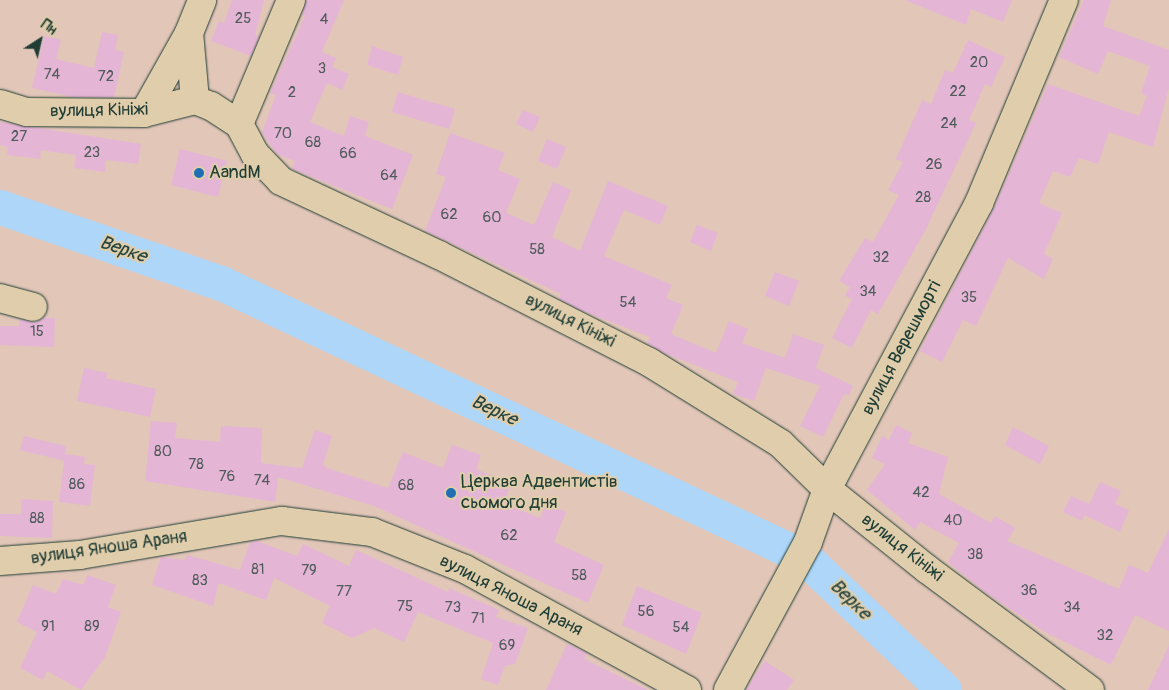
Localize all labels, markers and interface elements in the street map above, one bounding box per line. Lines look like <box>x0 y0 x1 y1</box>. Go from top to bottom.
house number: 25 <box>235 10 251 28</box>
house number: 4 <box>320 11 328 29</box>
north arrow <box>15 15 65 65</box>
text: Пн <box>38 16 60 39</box>
house number: 20 <box>970 54 988 72</box>
house number: 3 <box>318 60 326 78</box>
house number: 74 <box>44 66 60 84</box>
house number: 72 <box>98 68 114 86</box>
house number: 22 <box>950 83 966 101</box>
house number: 2 <box>288 84 296 102</box>
street label: вулиця Кініжі <box>50 99 148 123</box>
house number: 24 <box>940 115 958 133</box>
house number: 70 <box>274 125 292 143</box>
house number: 27 <box>11 128 27 146</box>
house number: 68 <box>305 134 321 152</box>
house number: 23 <box>84 144 100 162</box>
house number: 66 <box>339 145 357 163</box>
house number: 26 <box>925 156 943 174</box>
place label: AandM <box>209 162 260 184</box>
marker: AandM <box>193 167 205 179</box>
house number: 64 <box>380 167 398 185</box>
house number: 28 <box>915 189 931 207</box>
house number: 62 <box>440 206 458 224</box>
house number: 60 <box>483 209 501 227</box>
water label: Верке <box>96 231 150 269</box>
house number: 58 <box>529 241 545 259</box>
house number: 32 <box>873 249 889 267</box>
street label: вулиця Верешморті <box>857 277 947 419</box>
house number: 34 <box>859 283 877 301</box>
street label: вулиця Кініжі <box>521 289 619 353</box>
house number: 35 <box>961 289 977 307</box>
house number: 54 <box>620 294 636 312</box>
house number: 15 <box>30 323 44 341</box>
water label: Верке <box>467 390 521 432</box>
house number: 80 <box>154 443 172 461</box>
house number: 78 <box>188 456 204 474</box>
house number: 76 <box>219 468 235 486</box>
house number: 74 <box>254 472 270 490</box>
place label: Церква Адвентистів сьомого дня <box>461 472 618 514</box>
house number: 86 <box>69 476 85 494</box>
house number: 68 <box>398 477 414 495</box>
house number: 42 <box>912 484 930 502</box>
marker: Церква Адвентистів сьомого дня <box>445 487 457 499</box>
street label: вулиця Кініжі <box>857 509 947 587</box>
house number: 88 <box>29 510 45 528</box>
house number: 40 <box>944 512 962 530</box>
street label: вулиця Яноша Араня <box>29 526 189 570</box>
house number: 62 <box>500 527 518 545</box>
house number: 38 <box>967 546 983 564</box>
street label: вулиця Яноша Араня <box>436 551 586 641</box>
house number: 81 <box>251 561 265 579</box>
house number: 79 <box>301 562 317 580</box>
house number: 58 <box>571 567 587 585</box>
house number: 83 <box>192 572 208 590</box>
water label: Верке <box>825 575 875 625</box>
house number: 36 <box>1020 582 1038 600</box>
house number: 77 <box>336 583 352 601</box>
house number: 75 <box>397 598 413 616</box>
house number: 73 <box>445 599 461 617</box>
house number: 34 <box>1063 599 1081 617</box>
house number: 56 <box>638 603 654 621</box>
house number: 71 <box>471 610 485 628</box>
house number: 91 <box>41 618 55 636</box>
house number: 89 <box>84 618 100 636</box>
house number: 54 <box>673 619 689 637</box>
house number: 32 <box>1097 627 1113 645</box>
house number: 69 <box>499 637 515 655</box>

